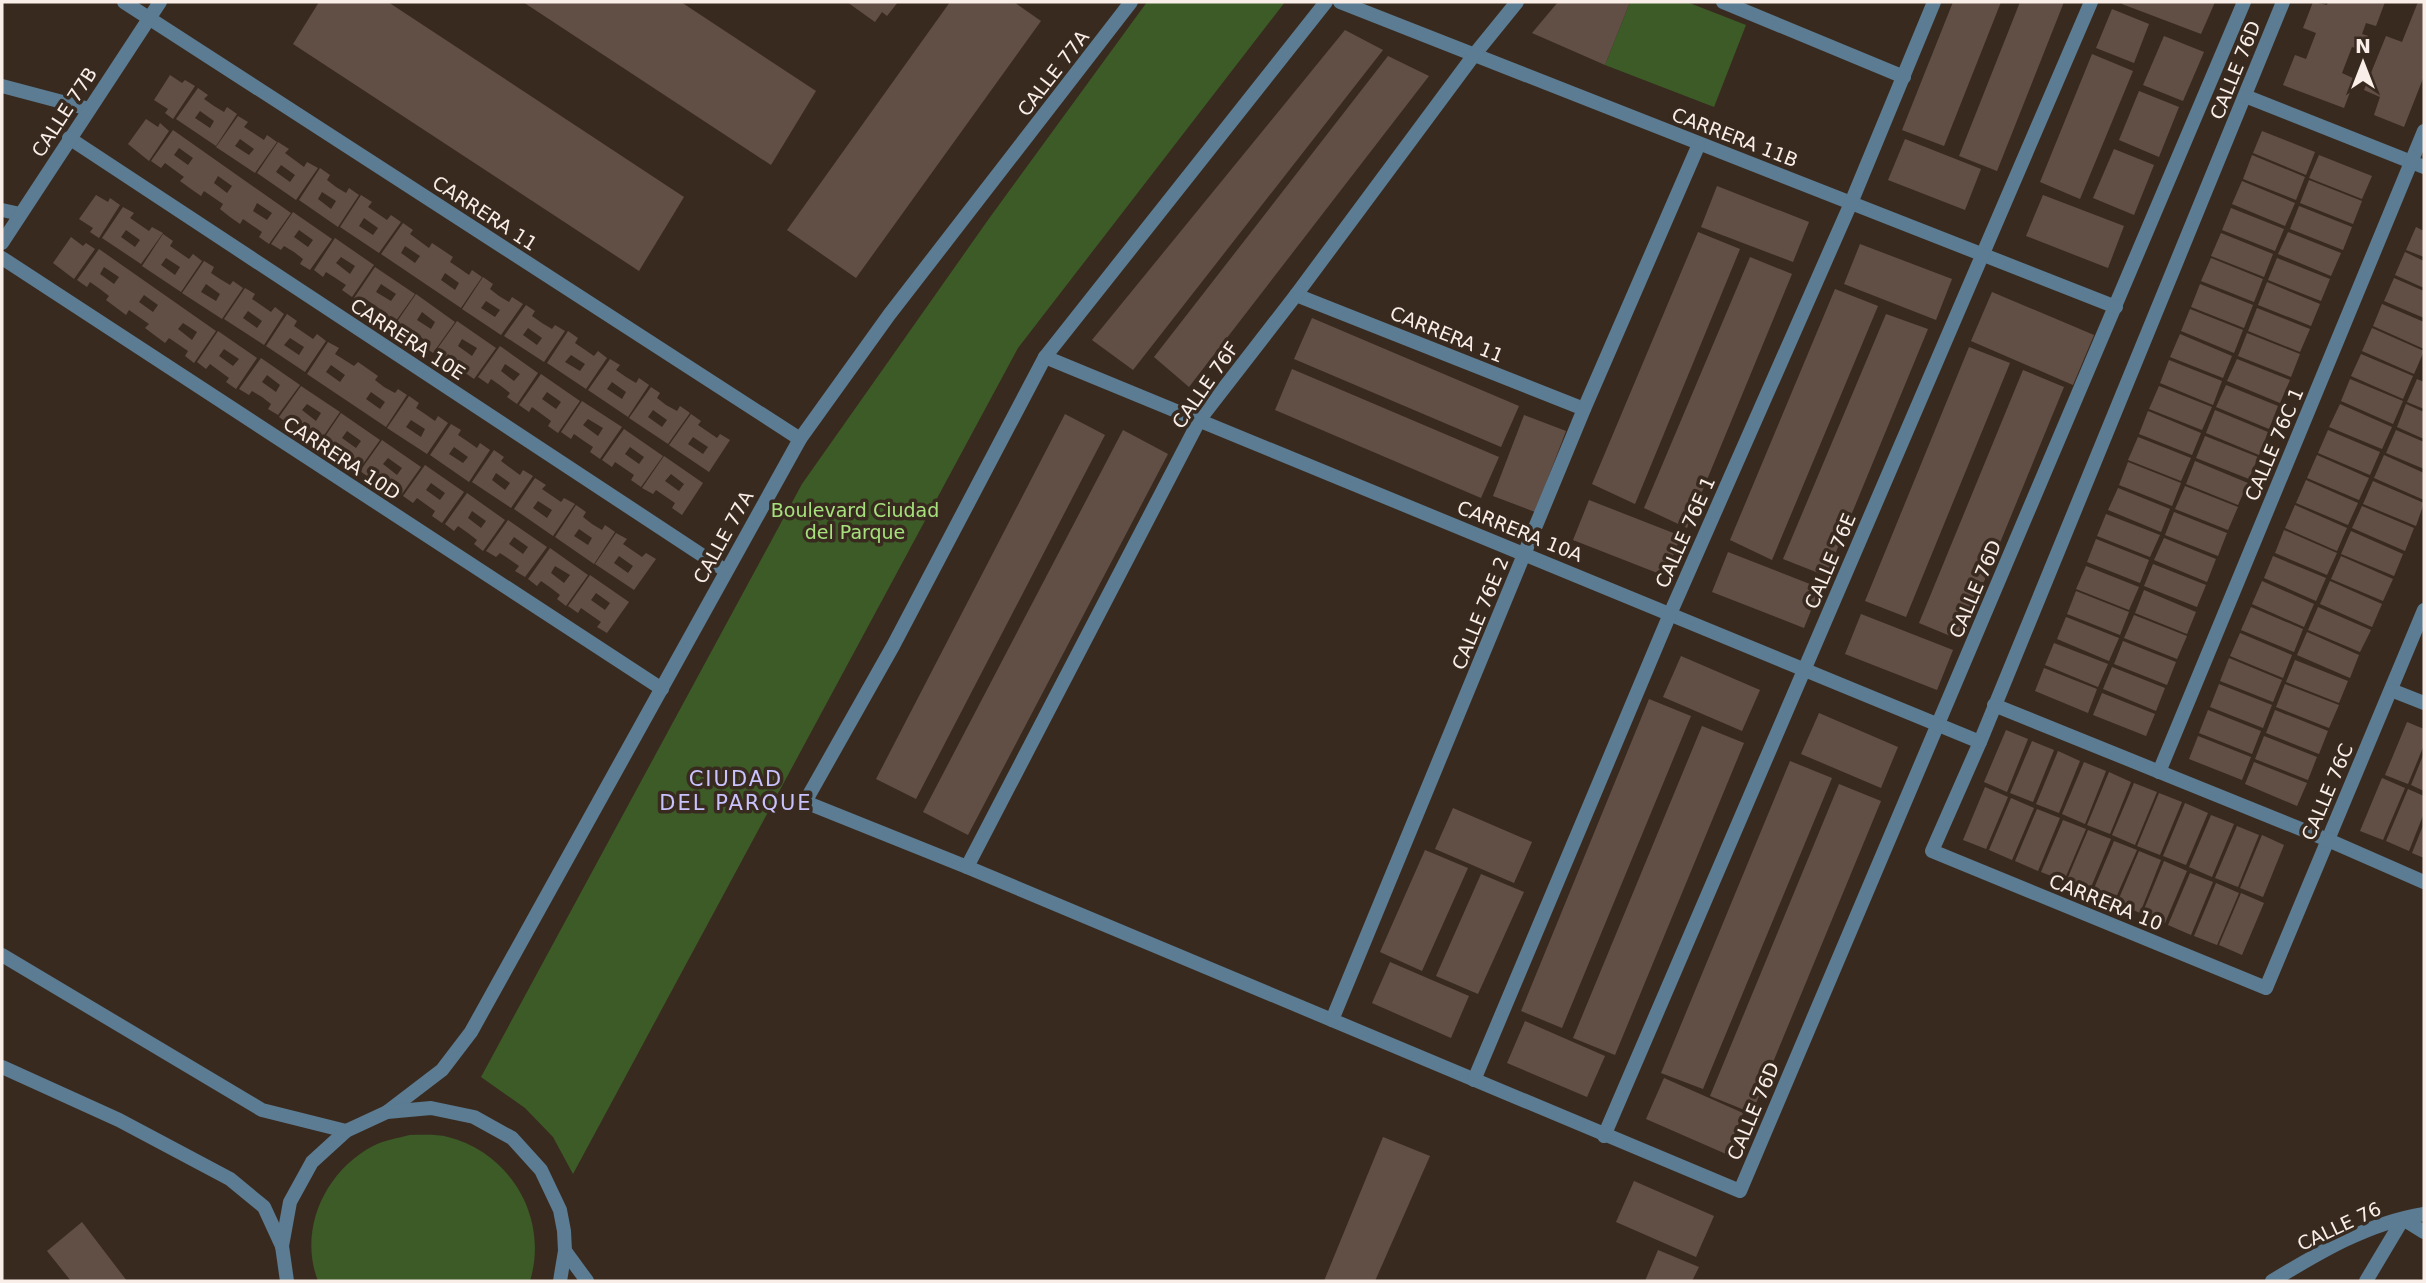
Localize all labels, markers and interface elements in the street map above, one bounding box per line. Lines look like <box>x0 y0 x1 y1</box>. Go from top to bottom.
street label: CALLE 76D <box>2205 18 2265 122</box>
street label: CALLE 77A <box>1013 26 1093 120</box>
north arrow <box>2328 28 2398 98</box>
text: N <box>2355 35 2371 57</box>
street label: CALLE 77B <box>27 63 101 161</box>
street label: CARRERA 11B <box>1669 103 1801 171</box>
street label: CARRERA 11 <box>429 171 541 255</box>
street label: CARRERA 10E <box>347 294 469 384</box>
street label: CARRERA 11 <box>1387 301 1507 367</box>
street label: CALLE 76F <box>1167 337 1243 433</box>
street label: CALLE 76C 1 <box>2240 384 2308 504</box>
street label: CARRERA 10D <box>279 412 405 504</box>
street label: CALLE 76E 1 <box>1651 473 1719 591</box>
street label: CALLE 77A <box>688 487 758 587</box>
street label: CARRERA 10A <box>1454 496 1586 566</box>
park label: Boulevard Ciudad del Parque <box>771 499 939 543</box>
street label: CALLE 76E <box>1800 510 1860 612</box>
street label: CALLE 76D <box>1944 537 2006 641</box>
street label: CALLE 76E 2 <box>1447 553 1513 673</box>
street label: CALLE 76C <box>2297 740 2357 844</box>
district label: CIUDAD DEL PARQUE <box>659 767 813 815</box>
street label: CARRERA 10 <box>2046 869 2166 935</box>
street label: CALLE 76D <box>1722 1059 1784 1163</box>
street label: CALLE 76 <box>2294 1197 2384 1255</box>

